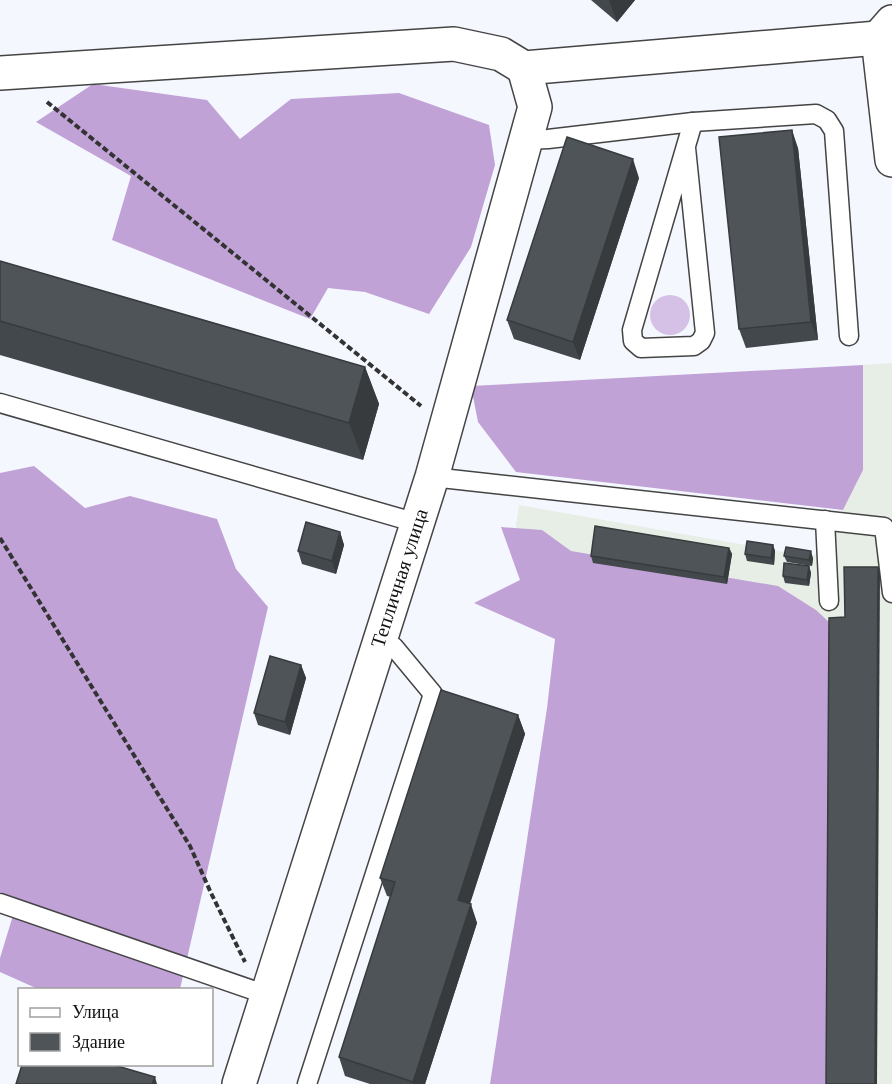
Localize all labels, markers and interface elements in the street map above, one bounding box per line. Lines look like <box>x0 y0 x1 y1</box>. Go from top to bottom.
street label: Тепличная улица <box>366 506 433 651</box>
legend <box>18 988 213 1066</box>
text: Улица <box>72 1002 119 1022</box>
text: Здание <box>72 1032 125 1052</box>

